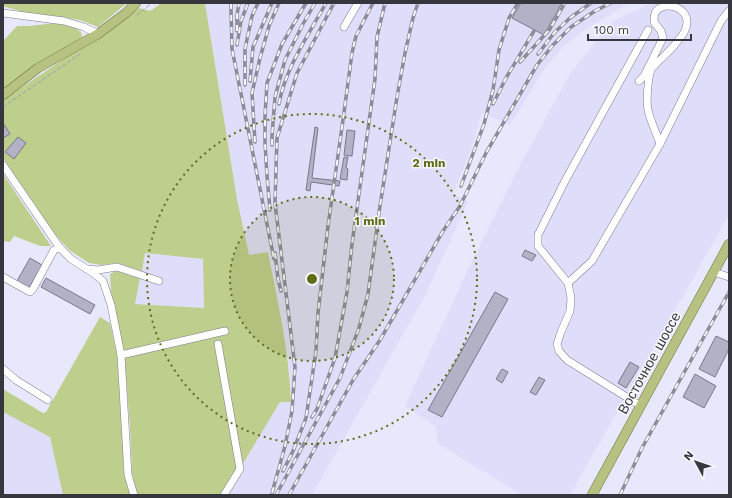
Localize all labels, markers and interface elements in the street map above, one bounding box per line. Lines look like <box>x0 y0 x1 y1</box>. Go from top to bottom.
scale bar <box>588 16 691 42</box>
text: 100 m <box>594 23 629 37</box>
text: 2 min <box>413 156 445 170</box>
text: 1 min <box>355 214 385 228</box>
centre of rings <box>305 272 319 286</box>
street label: Восточное шоссе <box>614 309 684 417</box>
north arrow <box>676 442 716 482</box>
text: N <box>681 449 696 463</box>

